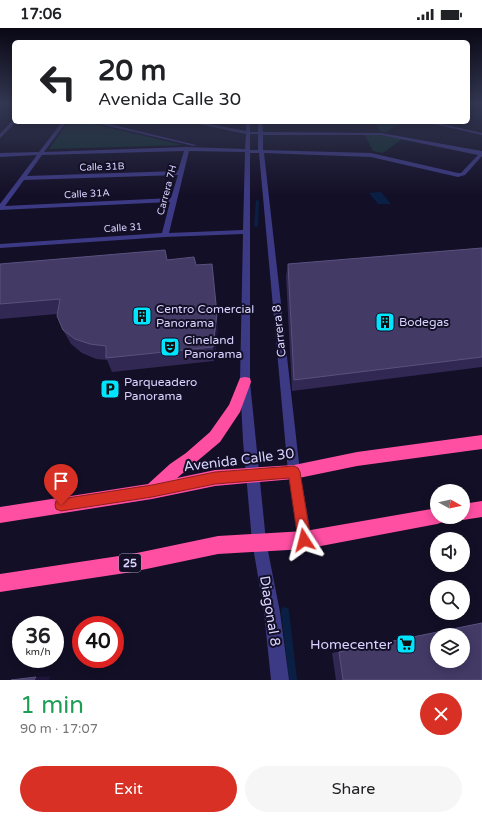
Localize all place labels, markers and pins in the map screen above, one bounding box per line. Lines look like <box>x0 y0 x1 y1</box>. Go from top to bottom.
place label: Centro Comercial Panorama <box>156 302 254 330</box>
building icon: Centro Comercial Panorama <box>131 305 153 327</box>
building icon: Bodegas <box>374 311 396 333</box>
place label: Bodegas <box>399 315 449 329</box>
place label: Cineland Panorama <box>184 333 242 361</box>
theatre icon: Cineland Panorama <box>159 336 181 358</box>
place label: Parqueadero Panorama <box>124 375 197 403</box>
parking icon: Parqueadero Panorama <box>99 378 121 400</box>
pin <box>44 464 78 505</box>
supermarket icon: Homecenter <box>395 633 417 655</box>
place label: Homecenter <box>310 636 393 653</box>

